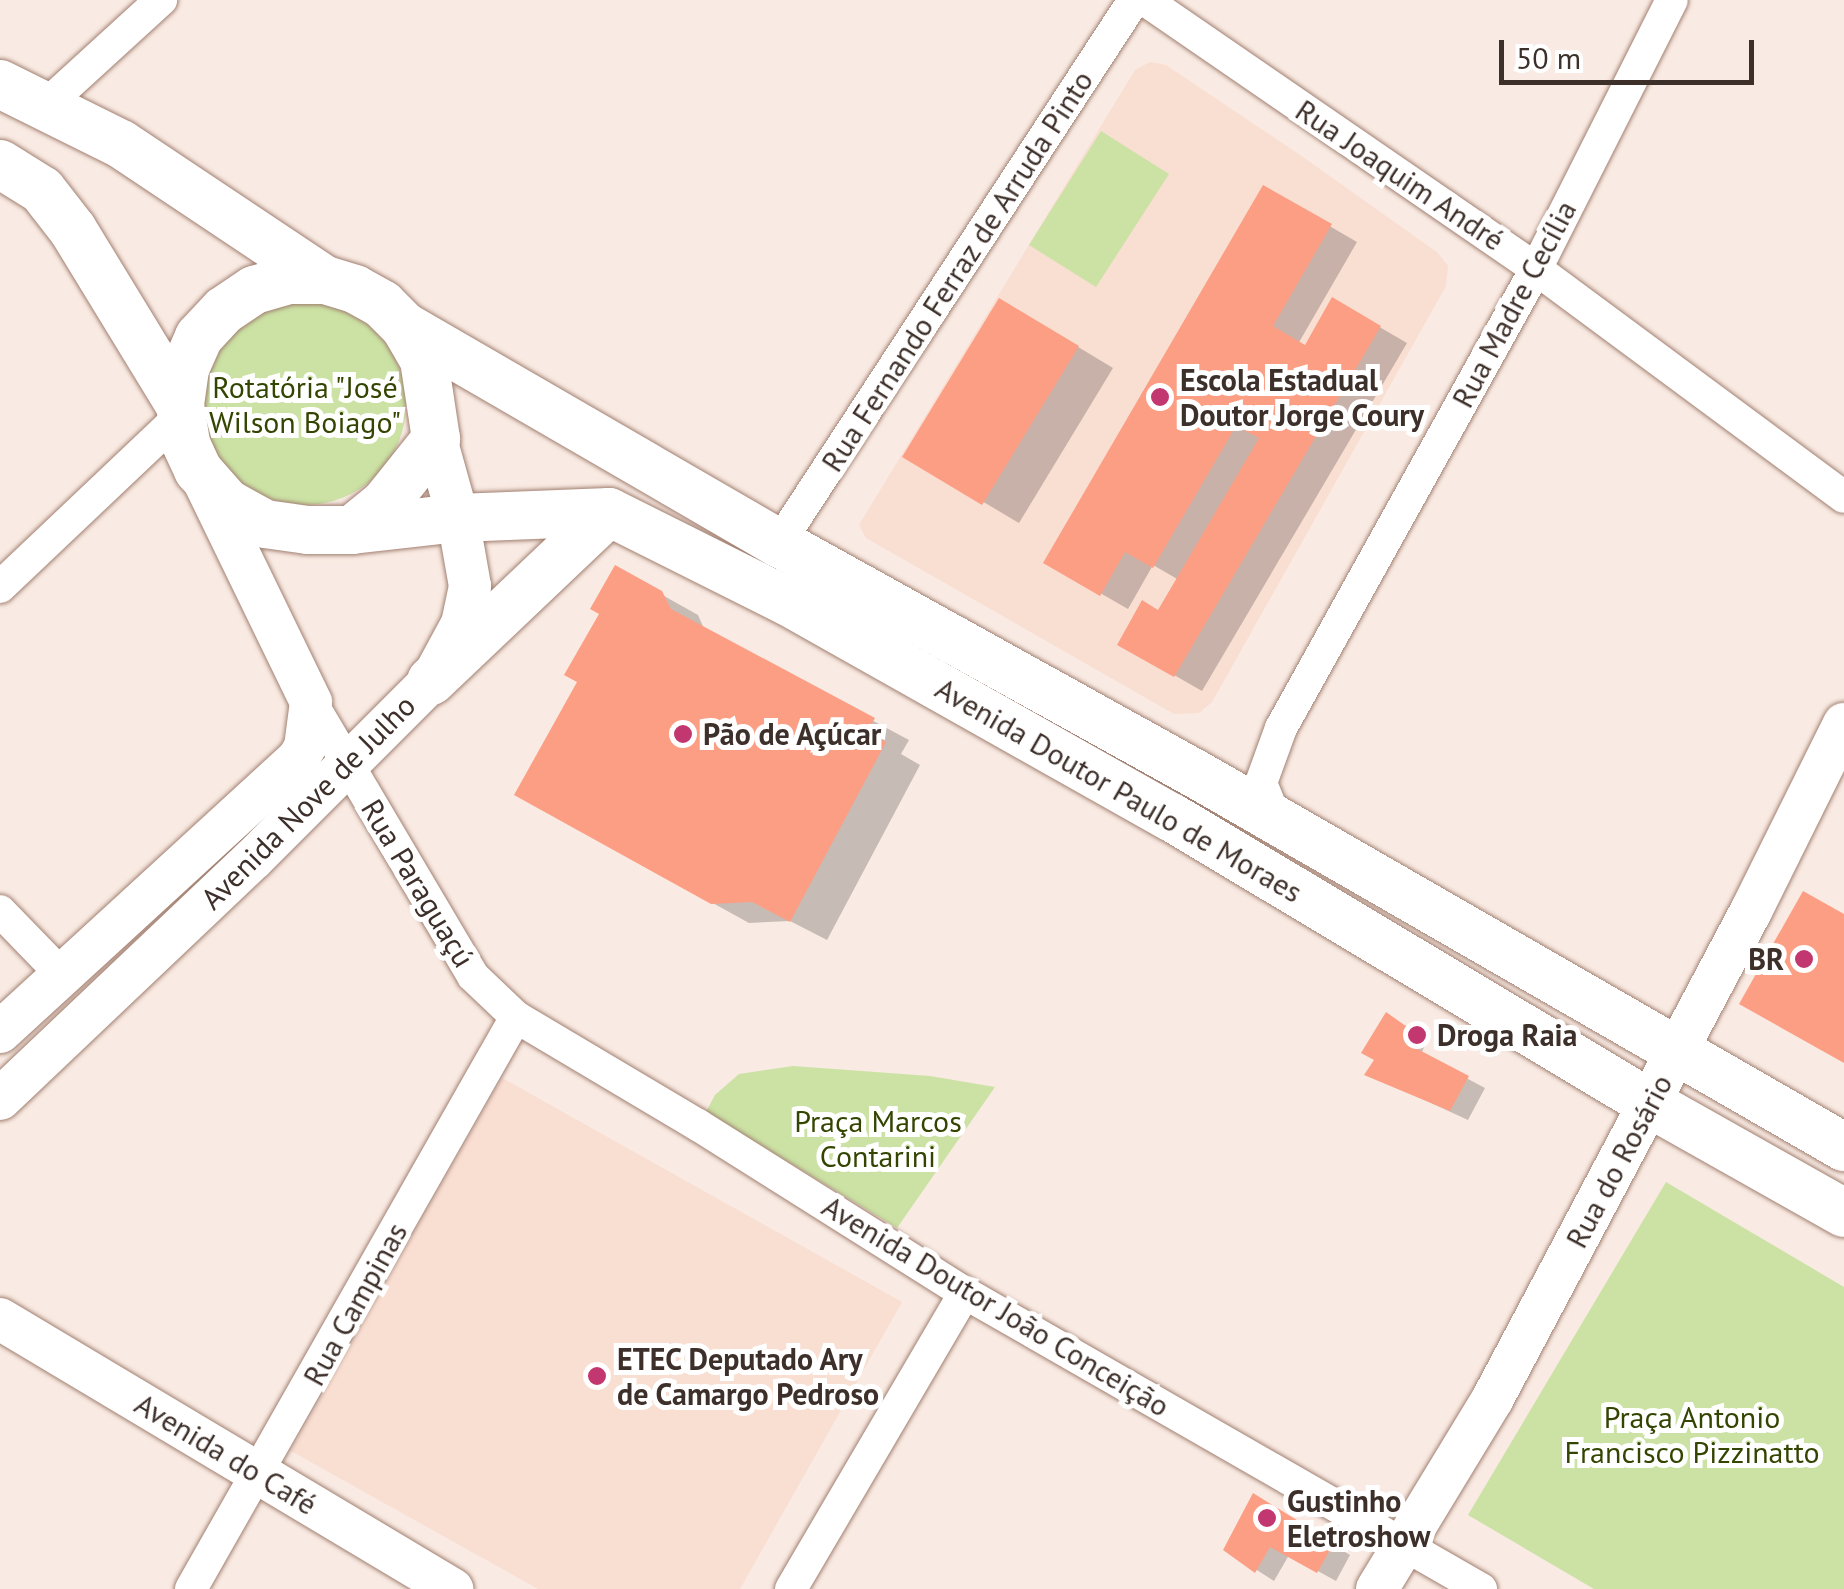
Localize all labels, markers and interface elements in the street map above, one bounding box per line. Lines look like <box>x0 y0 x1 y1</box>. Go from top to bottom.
scale bar <box>1504 20 1759 82</box>
text: 50 m <box>1516 38 1581 77</box>
street label: Rua Fernando Ferraz de Arruda Pinto <box>813 63 1101 479</box>
street label: Rua Joaquim André <box>1289 92 1511 258</box>
street label: Rua Madre Cecília <box>1444 194 1584 414</box>
place label: Escola Estadual Doutor Jorge Coury <box>1180 362 1425 432</box>
park label: Rotatória "José Wilson Boiago" <box>209 369 401 440</box>
marker: Escola Estadual Doutor Jorge Coury <box>1149 386 1171 408</box>
street label: Avenida Doutor Paulo de Moraes <box>929 670 1309 910</box>
street label: Avenida Nove de Julho <box>193 687 423 917</box>
place label: Pão de Açúcar <box>703 716 883 752</box>
marker: Pão de Açúcar <box>672 723 694 745</box>
street label: Rua Paraguaçú <box>354 793 482 973</box>
place label: BR <box>1748 941 1784 977</box>
marker: BR <box>1793 948 1815 970</box>
place label: Droga Raia <box>1437 1017 1577 1053</box>
marker: Droga Raia <box>1406 1024 1428 1046</box>
street label: Rua do Rosário <box>1558 1068 1680 1254</box>
park label: Praça Marcos Contarini <box>794 1103 962 1174</box>
street label: Avenida Doutor João Conceição <box>816 1188 1176 1424</box>
street label: Rua Campinas <box>295 1216 415 1392</box>
place label: ETEC Deputado Ary de Camargo Pedroso <box>617 1341 880 1412</box>
marker: ETEC Deputado Ary de Camargo Pedroso <box>586 1365 608 1387</box>
street label: Avenida do Café <box>129 1386 323 1522</box>
park label: Praça Antonio Francisco Pizzinatto <box>1564 1399 1820 1470</box>
place label: Gustinho Eletroshow <box>1287 1483 1430 1554</box>
marker: Gustinho Eletroshow <box>1256 1507 1278 1529</box>

